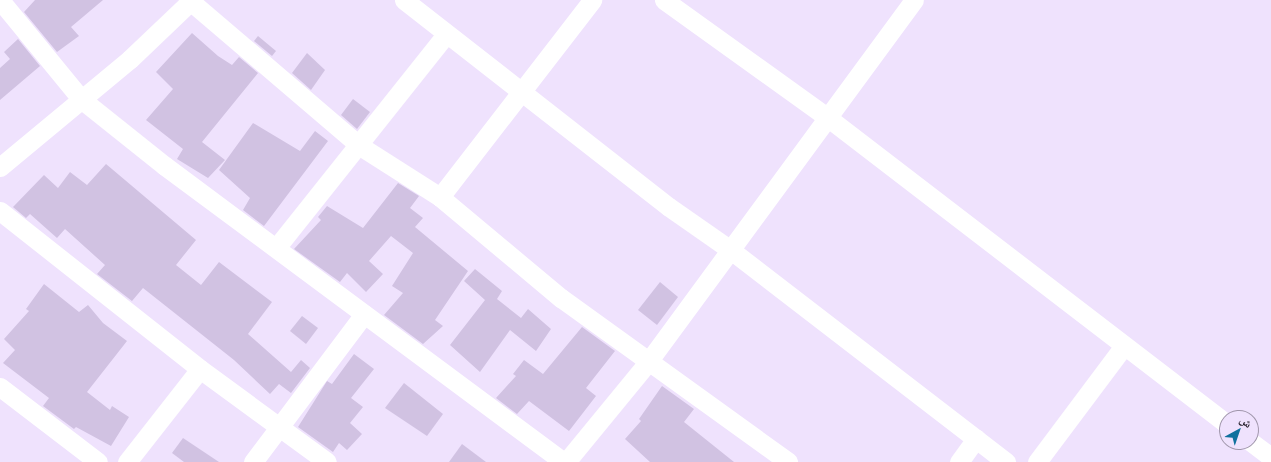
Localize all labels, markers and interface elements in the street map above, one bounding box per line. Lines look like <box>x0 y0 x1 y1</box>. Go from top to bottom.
north arrow <box>1219 410 1259 450</box>
text: ش <box>1237 412 1255 431</box>

